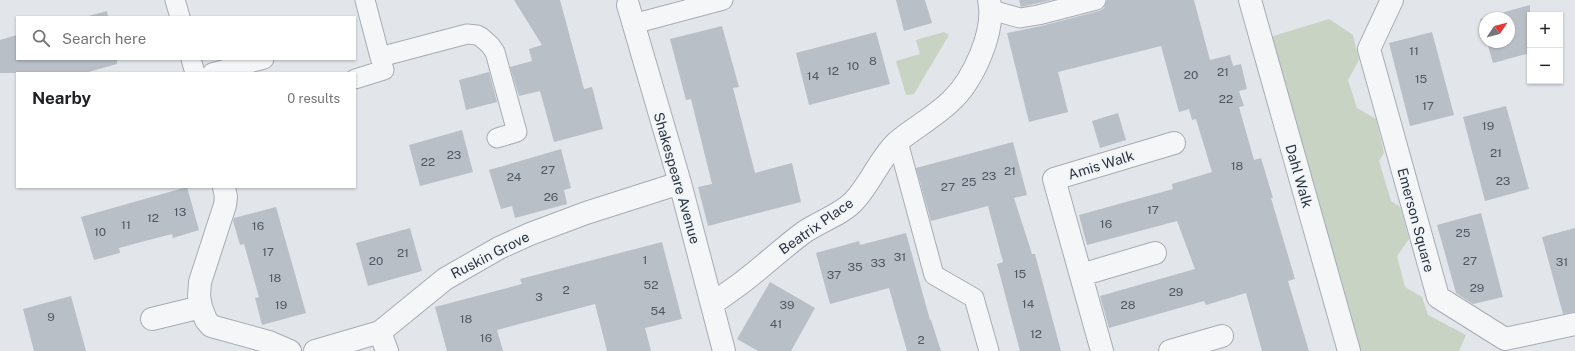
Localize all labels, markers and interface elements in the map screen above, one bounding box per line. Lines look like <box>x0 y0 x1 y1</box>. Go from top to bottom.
north arrow <box>1479 12 1515 48</box>
map controls <box>1527 12 1563 84</box>
button: + <box>1527 12 1563 48</box>
search box <box>16 16 356 60</box>
icon: search <box>30 27 52 49</box>
text: Search here <box>62 30 146 47</box>
house number: 11 <box>1409 44 1419 58</box>
button: − <box>1527 48 1563 84</box>
house number: 8 <box>869 54 877 68</box>
house number: 10 <box>847 59 859 73</box>
house number: 12 <box>827 64 839 78</box>
house number: 21 <box>1217 65 1229 79</box>
house number: 20 <box>1184 68 1198 82</box>
house number: 14 <box>807 69 820 83</box>
house number: 15 <box>1415 72 1428 86</box>
text: Nearby <box>32 88 91 108</box>
text: 0 results <box>287 91 340 106</box>
house number: 22 <box>1219 92 1233 106</box>
house number: 17 <box>1422 99 1434 113</box>
street label: Shakespeare Avenue <box>651 110 703 246</box>
house number: 19 <box>1482 119 1494 133</box>
street label: Dahl Walk <box>1282 142 1316 210</box>
house number: 21 <box>1490 146 1502 160</box>
street label: Amis Walk <box>1066 147 1136 183</box>
house number: 23 <box>447 148 461 162</box>
house number: 22 <box>421 155 435 169</box>
house number: 18 <box>1231 159 1244 173</box>
house number: 27 <box>541 163 555 177</box>
house number: 21 <box>1004 164 1016 178</box>
street label: Emerson Square <box>1394 166 1438 274</box>
house number: 23 <box>982 169 996 183</box>
house number: 24 <box>507 170 522 184</box>
house number: 23 <box>1496 174 1510 188</box>
house number: 25 <box>962 175 977 189</box>
house number: 27 <box>941 180 955 194</box>
house number: 26 <box>544 190 558 204</box>
street label: Beatrix Place <box>776 195 856 257</box>
house number: 17 <box>1147 203 1159 217</box>
house number: 13 <box>174 205 186 219</box>
house number: 12 <box>147 211 159 225</box>
house number: 16 <box>1100 217 1112 231</box>
house number: 11 <box>121 218 131 232</box>
house number: 16 <box>252 219 264 233</box>
house number: 10 <box>94 225 106 239</box>
house number: 25 <box>1456 226 1471 240</box>
street label: Ruskin Grove <box>448 228 532 282</box>
house number: 17 <box>262 245 274 259</box>
house number: 21 <box>397 246 409 260</box>
house number: 31 <box>894 250 906 264</box>
house number: 1 <box>643 253 647 267</box>
house number: 20 <box>369 254 383 268</box>
house number: 27 <box>1463 254 1477 268</box>
house number: 31 <box>1556 255 1568 269</box>
house number: 33 <box>870 256 886 270</box>
house number: 35 <box>847 260 863 274</box>
house number: 15 <box>1014 267 1027 281</box>
house number: 37 <box>827 268 841 282</box>
house number: 18 <box>269 271 282 285</box>
house number: 52 <box>644 278 658 292</box>
house number: 29 <box>1470 281 1484 295</box>
house number: 2 <box>562 283 570 297</box>
house number: 29 <box>1169 285 1183 299</box>
house number: 3 <box>535 290 543 304</box>
house number: 14 <box>1022 297 1035 311</box>
house number: 19 <box>275 298 287 312</box>
house number: 39 <box>780 298 794 312</box>
house number: 28 <box>1121 298 1136 312</box>
house number: 54 <box>650 304 666 318</box>
house number: 9 <box>47 310 55 324</box>
house number: 18 <box>460 312 473 326</box>
house number: 41 <box>770 317 782 331</box>
house number: 12 <box>1030 327 1042 341</box>
house number: 16 <box>480 331 492 345</box>
house number: 2 <box>917 333 925 347</box>

